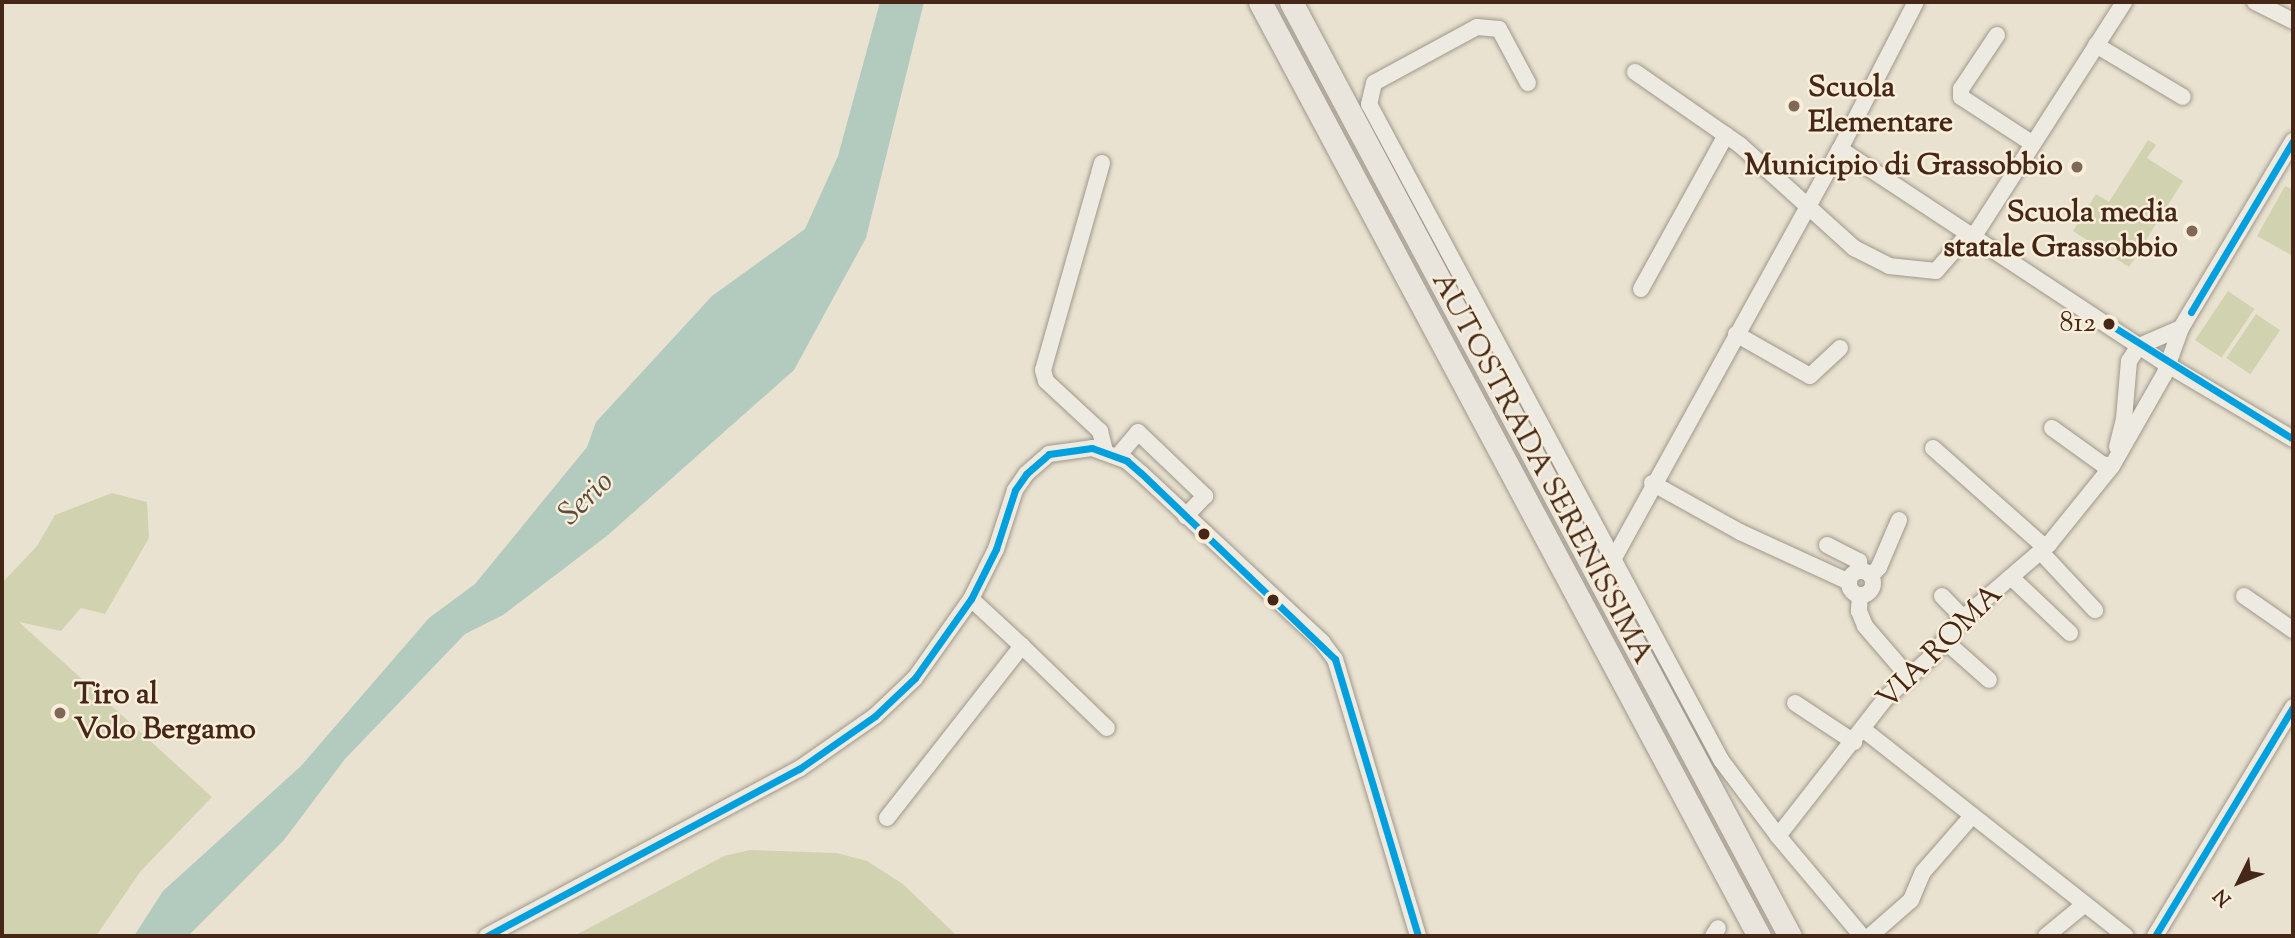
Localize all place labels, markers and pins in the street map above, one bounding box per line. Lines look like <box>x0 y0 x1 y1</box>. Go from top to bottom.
place label: Scuola Elementare <box>1808 71 1953 141</box>
marker: Scuola Elementare <box>1786 98 1802 114</box>
place label: Municipio di Grassobbio <box>1744 149 2063 185</box>
marker: Municipio di Grassobbio <box>2069 159 2085 175</box>
place label: Scuola media statale Grassobbio <box>1943 196 2178 266</box>
marker: Scuola media statale Grassobbio <box>2184 223 2200 239</box>
place label: 812 <box>2059 307 2096 341</box>
marker: 812 <box>2102 317 2116 331</box>
unlabelled marker <box>1197 527 1211 541</box>
unlabelled marker <box>1266 593 1280 607</box>
place label: Tiro al Volo Bergamo <box>74 678 256 748</box>
marker: Tiro al Volo Bergamo <box>52 705 68 721</box>

